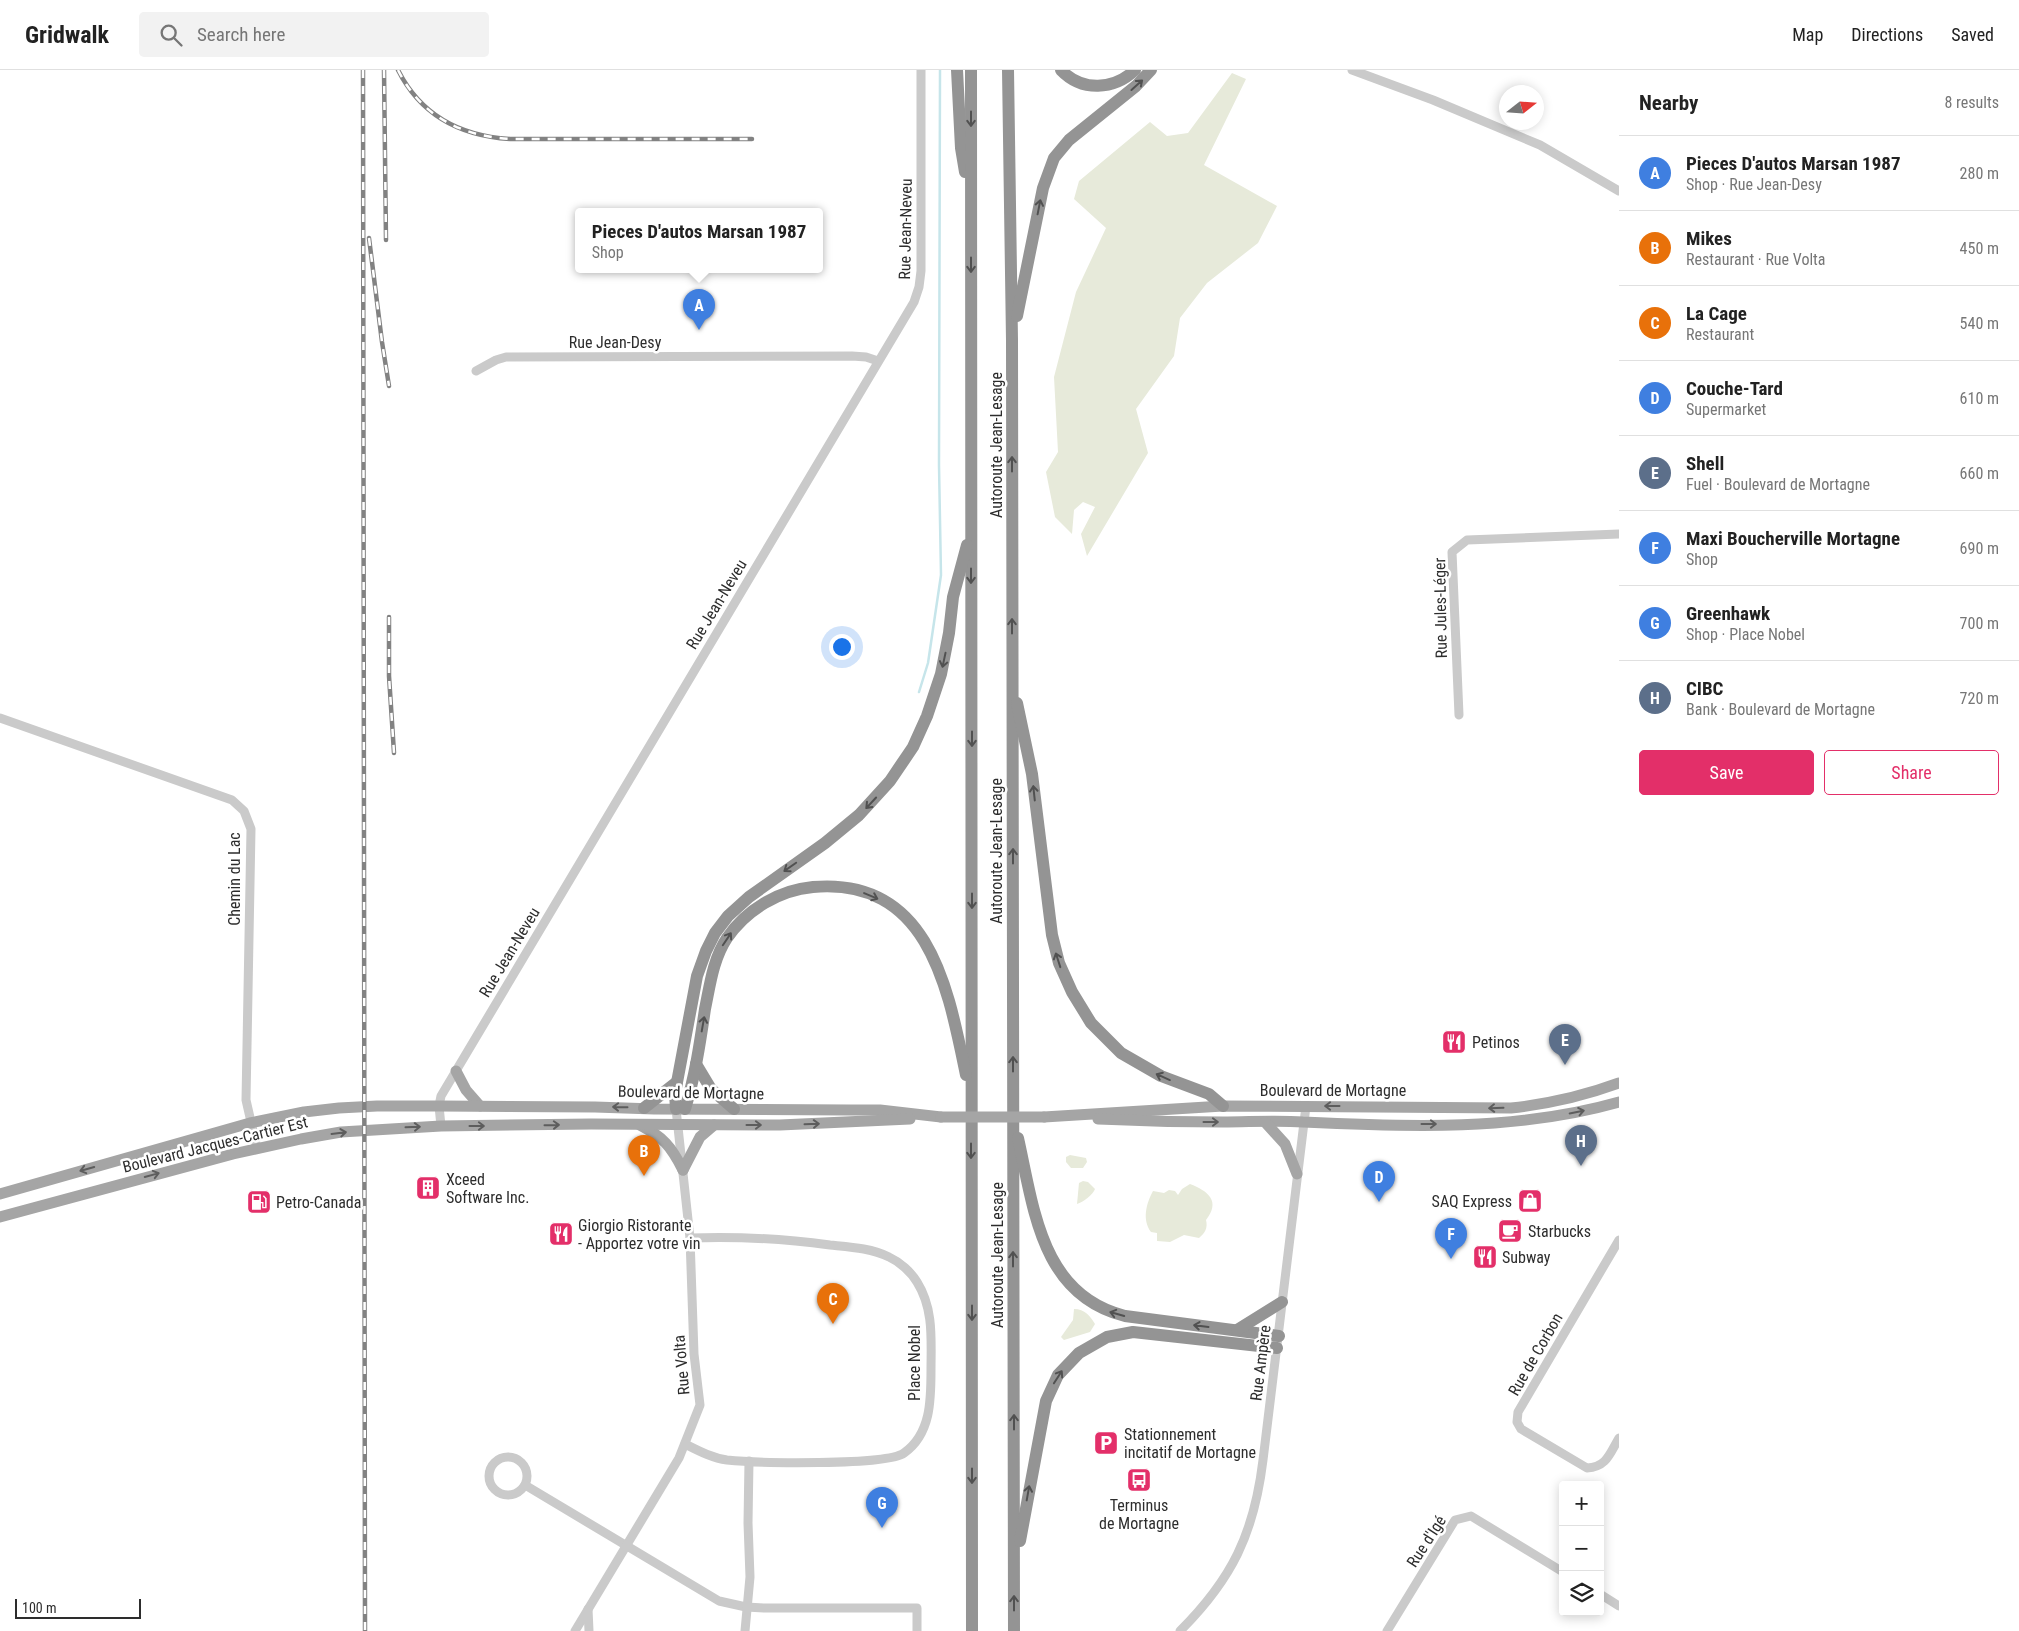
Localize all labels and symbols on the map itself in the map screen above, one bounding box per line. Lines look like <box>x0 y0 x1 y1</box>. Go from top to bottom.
one-way arrow <box>1130 79 1143 91</box>
north arrow <box>1499 85 1544 130</box>
one-way arrow <box>966 110 976 126</box>
street label: Rue Jean-Neveu <box>895 178 916 280</box>
one-way arrow <box>1035 200 1044 216</box>
one-way arrow <box>966 256 976 273</box>
pin: A <box>683 289 715 330</box>
street label: Rue Jean-Desy <box>569 333 662 352</box>
street label: Autoroute Jean-Lesage <box>987 372 1006 518</box>
one-way arrow <box>1007 456 1017 472</box>
street label: Rue Jean-Neveu <box>682 556 751 653</box>
street label: Rue Jules-Léger <box>1430 557 1451 658</box>
one-way arrow <box>966 568 976 584</box>
one-way arrow <box>1007 619 1017 635</box>
your location <box>829 634 855 660</box>
one-way arrow <box>939 652 948 668</box>
one-way arrow <box>967 730 977 747</box>
street label: Autoroute Jean-Lesage <box>987 778 1006 924</box>
one-way arrow <box>1029 785 1038 801</box>
one-way arrow <box>865 797 877 809</box>
street label: Chemin du Lac <box>225 832 244 926</box>
one-way arrow <box>1008 849 1018 865</box>
one-way arrow <box>783 862 797 872</box>
one-way arrow <box>863 891 878 901</box>
one-way arrow <box>967 893 977 909</box>
street label: Rue Jean-Neveu <box>475 904 544 1001</box>
one-way arrow <box>723 932 733 946</box>
one-way arrow <box>1053 952 1063 968</box>
one-way arrow <box>698 1016 708 1032</box>
pin: E <box>1549 1024 1581 1065</box>
restaurant icon: Petinos <box>1441 1029 1467 1055</box>
place label: Petinos <box>1472 1033 1520 1052</box>
one-way arrow <box>1008 1056 1018 1072</box>
one-way arrow <box>1156 1071 1171 1081</box>
street label: Boulevard de Mortagne <box>1260 1081 1406 1100</box>
street label: Boulevard de Mortagne <box>618 1082 764 1103</box>
one-way arrow <box>1324 1101 1340 1111</box>
one-way arrow <box>612 1103 628 1112</box>
one-way arrow <box>1489 1104 1505 1113</box>
one-way arrow <box>1568 1107 1584 1117</box>
street label: Boulevard Jacques-Cartier Est <box>121 1112 310 1177</box>
one-way arrow <box>1203 1117 1219 1127</box>
one-way arrow <box>803 1119 819 1129</box>
one-way arrow <box>1421 1119 1437 1129</box>
one-way arrow <box>544 1120 560 1130</box>
one-way arrow <box>745 1120 761 1130</box>
one-way arrow <box>469 1121 485 1131</box>
one-way arrow <box>404 1122 421 1132</box>
pin: H <box>1565 1125 1597 1166</box>
one-way arrow <box>331 1127 347 1137</box>
pin: B <box>628 1135 660 1176</box>
one-way arrow <box>966 1142 976 1159</box>
pin: D <box>1363 1161 1395 1202</box>
one-way arrow <box>79 1165 95 1175</box>
one-way arrow <box>144 1170 160 1180</box>
place label: Xceed Software Inc. <box>446 1170 529 1207</box>
building icon: Xceed Software Inc. <box>415 1175 441 1201</box>
street label: Autoroute Jean-Lesage <box>988 1182 1007 1328</box>
shop icon: SAQ Express <box>1517 1188 1543 1214</box>
fuel station icon: Petro-Canada <box>246 1189 272 1215</box>
place label: SAQ Express <box>1432 1192 1512 1211</box>
place label: Petro-Canada <box>276 1193 361 1212</box>
place label: Giorgio Ristorante - Apportez votre vin <box>578 1216 701 1253</box>
pin: F <box>1435 1218 1467 1259</box>
cafe icon: Starbucks <box>1497 1218 1523 1244</box>
restaurant icon: Giorgio Ristorante - Apportez votre vin <box>548 1221 574 1247</box>
place label: Starbucks <box>1528 1222 1591 1241</box>
restaurant icon: Subway <box>1472 1244 1498 1270</box>
place label: Subway <box>1502 1248 1551 1267</box>
one-way arrow <box>1008 1252 1018 1268</box>
pin: C <box>817 1283 849 1324</box>
one-way arrow <box>967 1305 977 1321</box>
one-way arrow <box>1109 1309 1125 1318</box>
street label: Rue de Corbon <box>1504 1310 1567 1399</box>
one-way arrow <box>1193 1321 1209 1331</box>
street label: Rue Ampère <box>1246 1324 1275 1402</box>
street label: Place Nobel <box>905 1325 924 1401</box>
street label: Rue Volta <box>669 1334 694 1396</box>
one-way arrow <box>1053 1370 1063 1384</box>
one-way arrow <box>1009 1414 1019 1430</box>
place label: Stationnement incitatif de Mortagne <box>1124 1425 1256 1462</box>
parking icon: Stationnement incitatif de Mortagne <box>1093 1430 1119 1456</box>
bus stop icon: Terminus de Mortagne <box>1126 1467 1152 1493</box>
one-way arrow <box>967 1468 977 1484</box>
one-way arrow <box>1024 1486 1034 1502</box>
pin: G <box>866 1487 898 1528</box>
place label: Terminus de Mortagne <box>1099 1496 1179 1533</box>
street label: Rue d'Igé <box>1403 1512 1450 1571</box>
scale bar <box>15 1596 141 1619</box>
one-way arrow <box>1009 1596 1019 1612</box>

